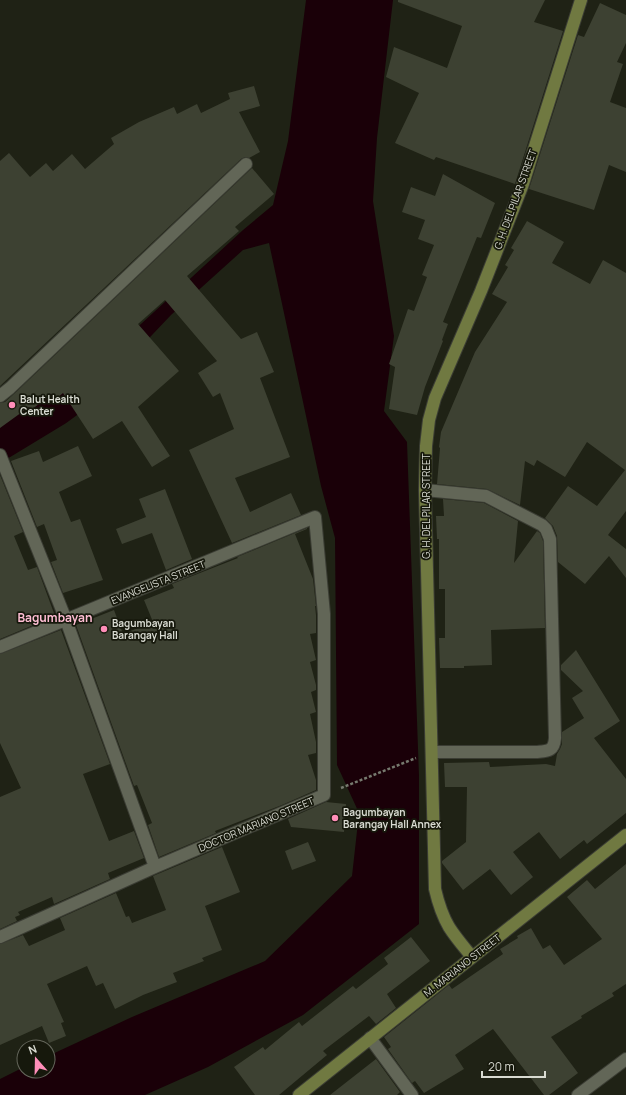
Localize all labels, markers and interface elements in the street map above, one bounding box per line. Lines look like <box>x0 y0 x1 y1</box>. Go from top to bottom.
street label: G. H. DEL PILAR STREET <box>490 147 540 251</box>
place label: Balut Health Center <box>20 392 80 418</box>
marker: Balut Health Center <box>7 400 17 410</box>
street label: G. H. DEL PILAR STREET <box>419 453 433 559</box>
street label: EVANGELISTA STREET <box>109 557 207 607</box>
district label: Bagumbayan <box>17 609 93 626</box>
place label: Bagumbayan Barangay Hall <box>112 616 178 642</box>
marker: Bagumbayan Barangay Hall <box>99 624 109 634</box>
street label: DOCTOR MARIANO STREET <box>196 793 316 855</box>
place label: Bagumbayan Barangay Hall Annex <box>343 805 442 831</box>
marker: Bagumbayan Barangay Hall Annex <box>330 813 340 823</box>
street label: M. MARIANO STREET <box>420 930 504 1000</box>
north arrow <box>16 1039 56 1079</box>
text: N <box>26 1041 39 1058</box>
scale bar <box>482 1053 545 1079</box>
text: 20 m <box>488 1058 515 1075</box>

